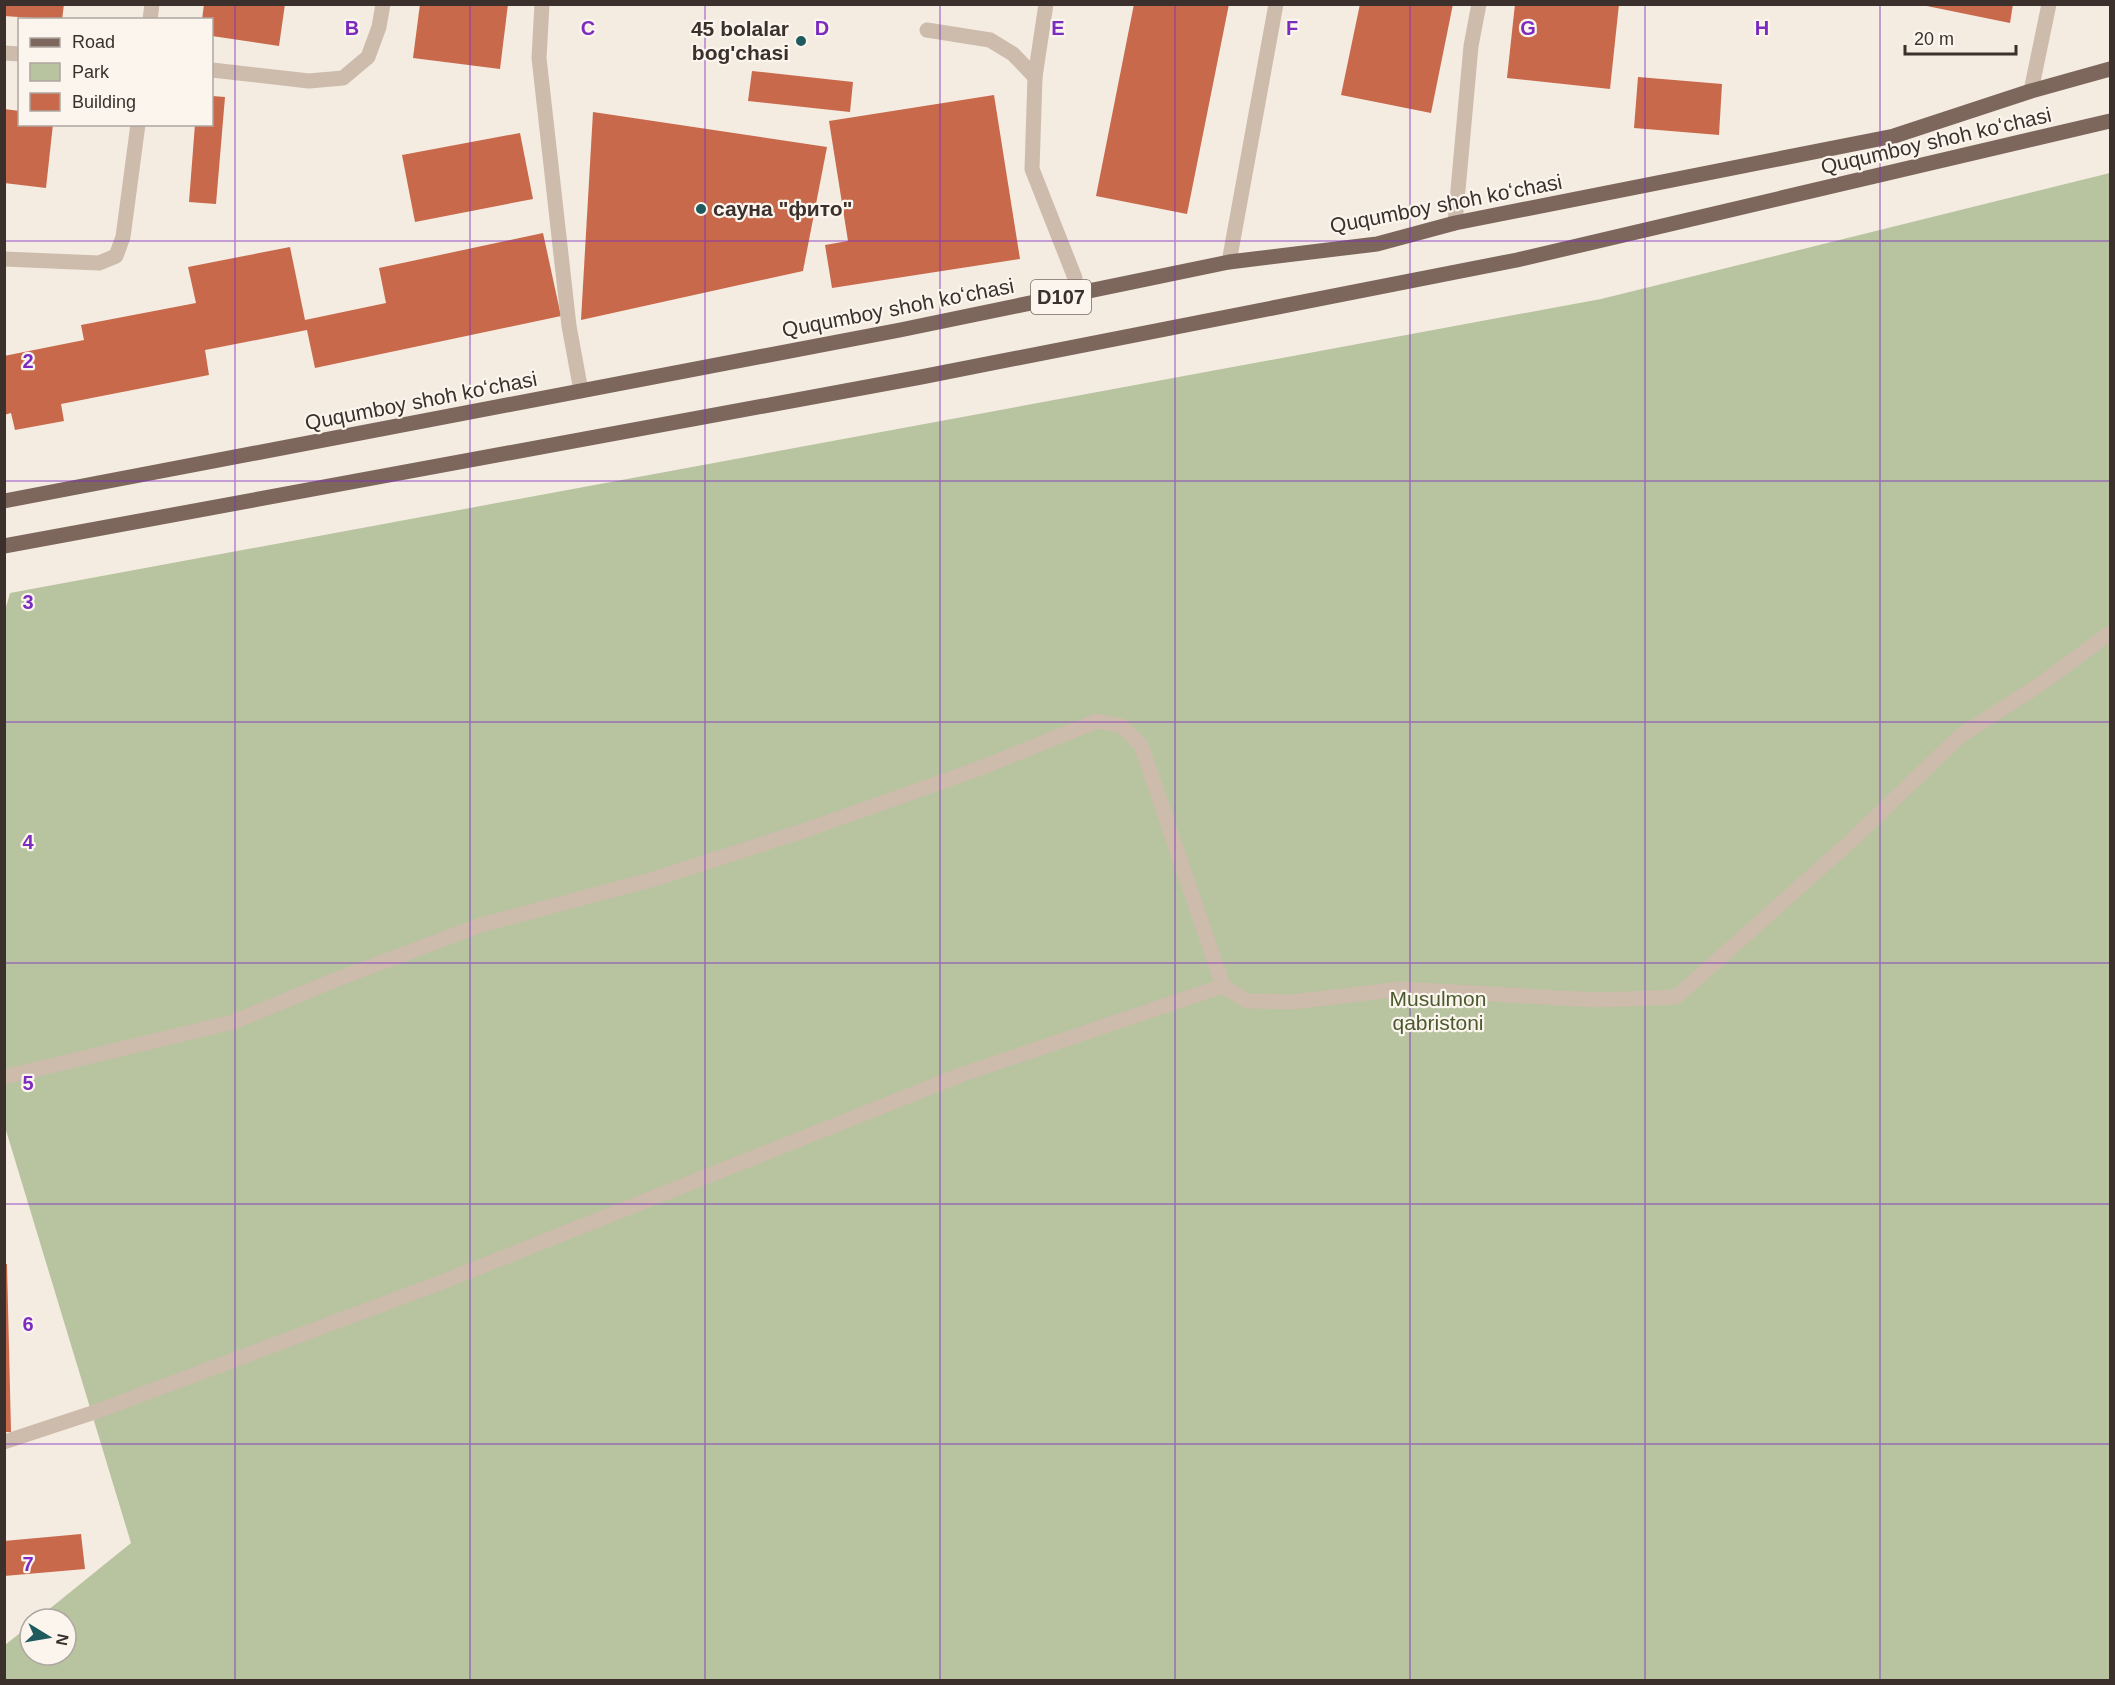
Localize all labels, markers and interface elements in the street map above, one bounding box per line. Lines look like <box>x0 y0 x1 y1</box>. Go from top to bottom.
text: B <box>345 17 359 39</box>
text: C <box>581 17 595 39</box>
place label: 45 bolalar bog'chasi <box>691 17 789 64</box>
text: D <box>815 17 829 39</box>
text: E <box>1051 17 1065 39</box>
text: F <box>1286 17 1298 39</box>
text: G <box>1520 17 1536 39</box>
text: H <box>1755 17 1769 39</box>
legend <box>18 18 213 126</box>
scale bar <box>1905 18 2016 56</box>
text: 20 m <box>1914 29 1954 49</box>
text: Road <box>72 32 115 52</box>
marker: 45 bolalar bog'chasi <box>794 34 808 48</box>
text: Park <box>72 62 110 82</box>
text: Building <box>72 92 136 112</box>
street label: Ququmboy shoh koʻchasi <box>1818 103 2053 178</box>
street label: Ququmboy shoh koʻchasi <box>1328 170 1564 237</box>
place label: сауна "фито" <box>713 197 853 220</box>
marker: сауна "фито" <box>694 202 708 216</box>
street label: Ququmboy shoh koʻchasi <box>780 274 1016 341</box>
road number: D107 <box>1031 280 1091 314</box>
text: 2 <box>22 350 34 372</box>
street label: Ququmboy shoh koʻchasi <box>303 367 539 434</box>
text: 3 <box>22 591 34 613</box>
text: 4 <box>22 831 34 853</box>
park label: Musulmon qabristoni <box>1390 987 1486 1034</box>
text: 5 <box>22 1072 34 1094</box>
text: 6 <box>22 1313 34 1335</box>
text: 7 <box>22 1553 34 1575</box>
north arrow <box>18 1607 78 1667</box>
text: N <box>53 1632 72 1647</box>

